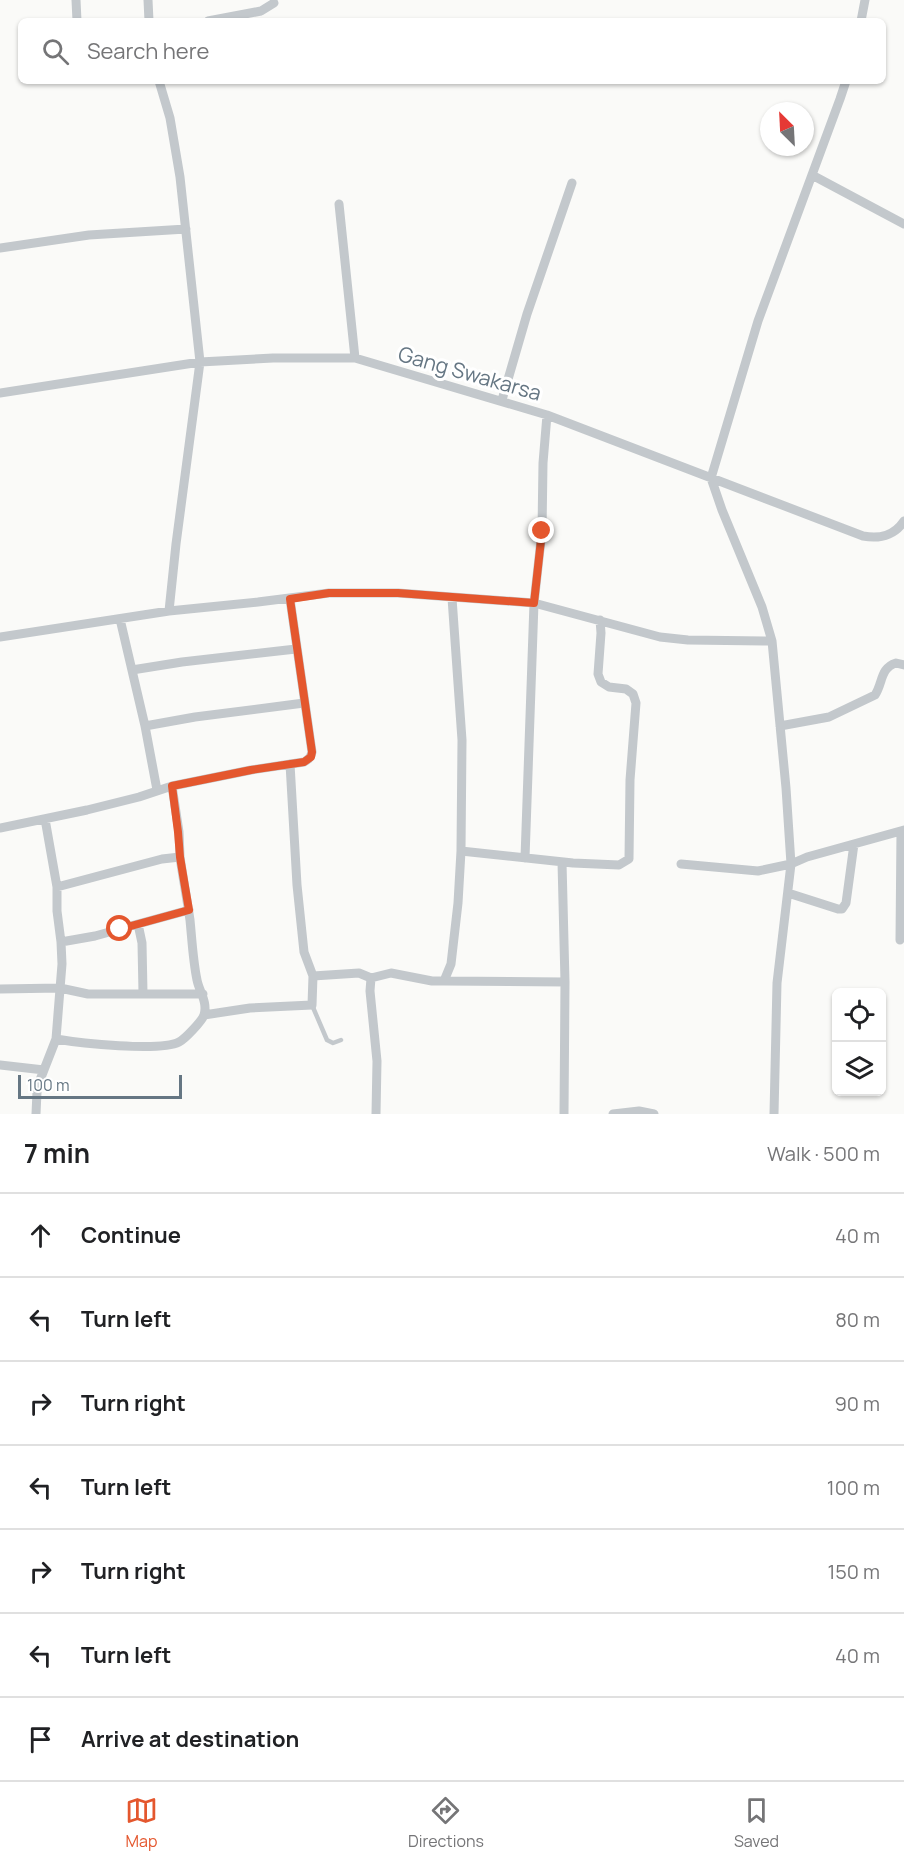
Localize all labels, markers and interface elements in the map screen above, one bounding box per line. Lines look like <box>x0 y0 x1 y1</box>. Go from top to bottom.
search box <box>18 18 886 84</box>
icon: search <box>39 35 72 68</box>
text: Search here <box>87 36 209 66</box>
north arrow <box>760 102 814 156</box>
street label: Gang Swakarsa <box>395 339 545 407</box>
route end <box>528 517 554 543</box>
route start <box>106 915 132 941</box>
map controls <box>832 988 886 1096</box>
button: locate <box>832 988 886 1042</box>
button: layers <box>832 1042 886 1096</box>
scale bar <box>18 1072 182 1100</box>
text: 100 m <box>27 1074 70 1096</box>
text: 7 min <box>24 1135 90 1171</box>
text: Walk · 500 m <box>767 1140 880 1167</box>
icon: ahead <box>24 1219 57 1252</box>
text: Continue <box>81 1220 181 1250</box>
text: 40 m <box>835 1222 880 1249</box>
icon: left <box>24 1303 57 1336</box>
text: Turn left <box>81 1304 171 1334</box>
text: 80 m <box>835 1306 880 1333</box>
icon: right <box>24 1387 57 1420</box>
text: Turn right <box>81 1388 186 1418</box>
text: 90 m <box>834 1390 880 1417</box>
icon: left <box>24 1471 57 1504</box>
text: Turn left <box>81 1472 171 1502</box>
text: 100 m <box>827 1474 880 1501</box>
icon: right <box>24 1555 57 1588</box>
text: Turn right <box>81 1556 186 1586</box>
text: 150 m <box>827 1558 880 1585</box>
icon: left <box>24 1639 57 1672</box>
text: Turn left <box>81 1640 171 1670</box>
text: 40 m <box>835 1642 880 1669</box>
icon: arrive <box>24 1723 57 1756</box>
text: Arrive at destination <box>81 1724 299 1754</box>
tab: Map <box>125 1794 158 1852</box>
tab: Directions <box>408 1794 484 1852</box>
tab: Saved <box>734 1794 779 1852</box>

